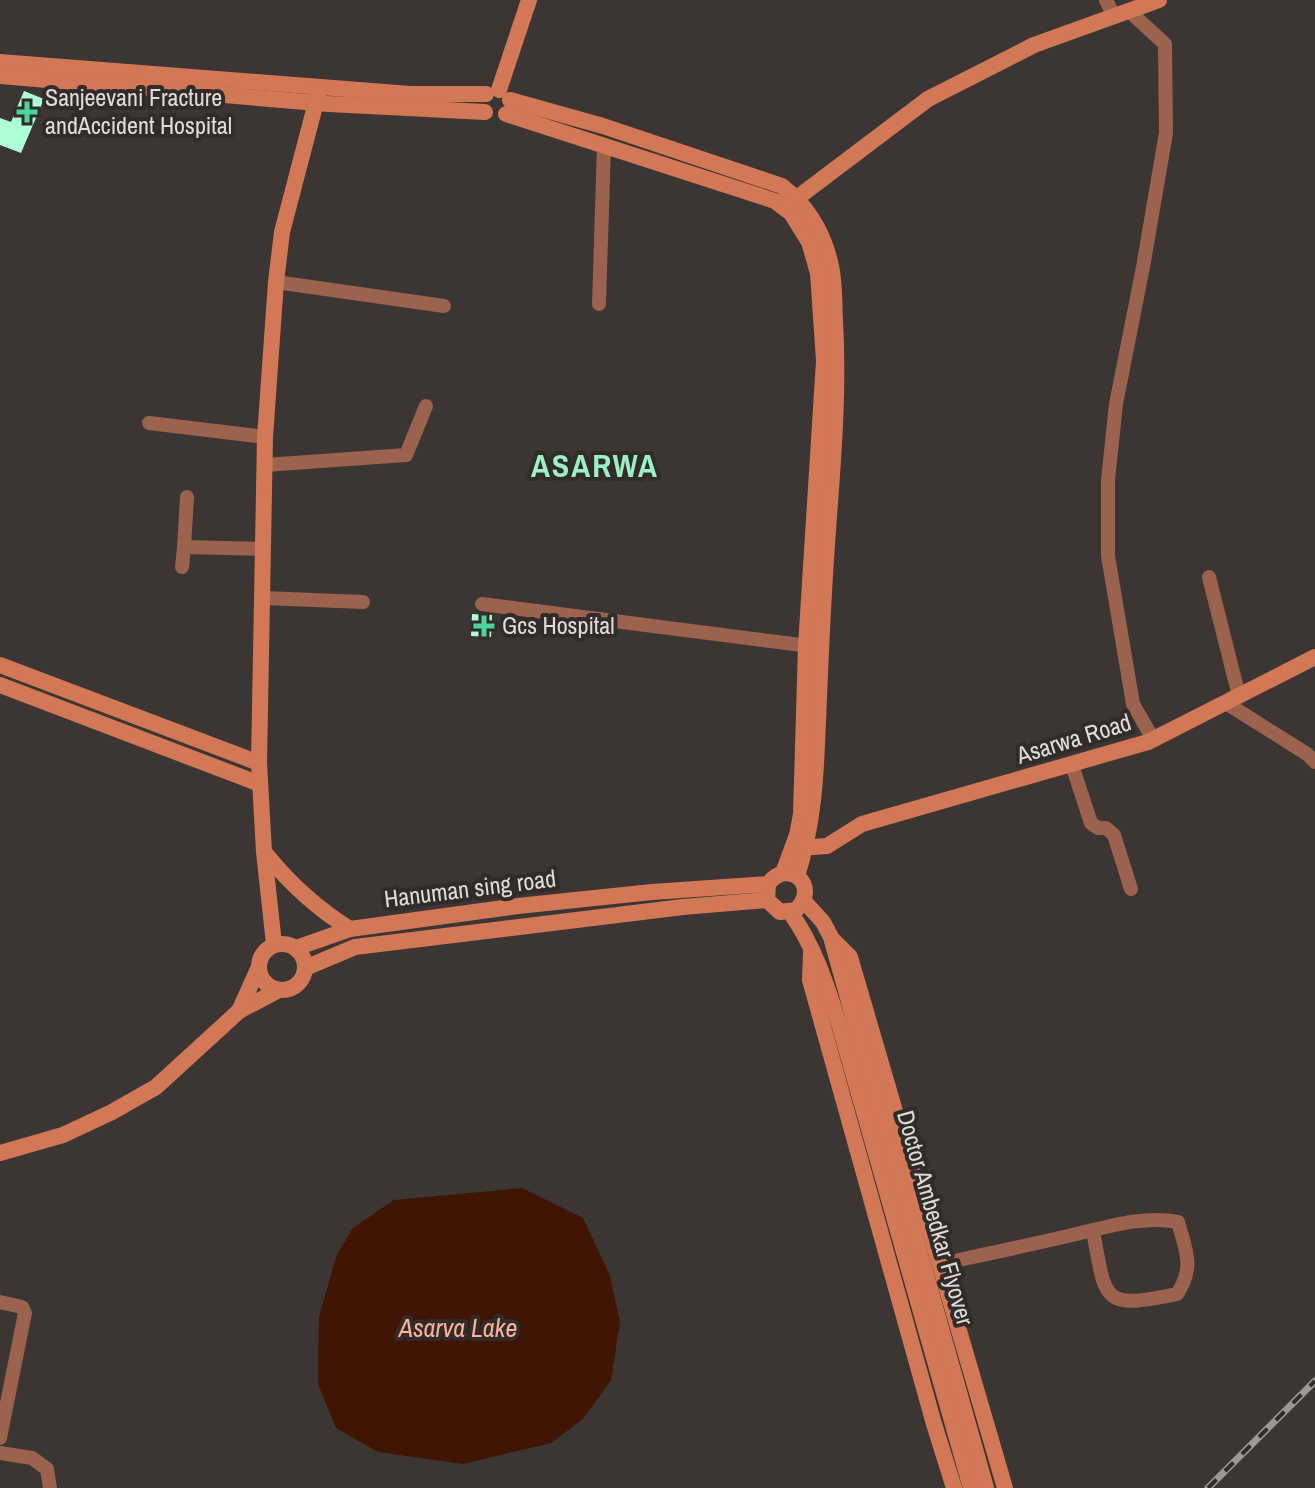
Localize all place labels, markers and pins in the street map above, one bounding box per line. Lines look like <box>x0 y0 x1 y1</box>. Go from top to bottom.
place label: Sanjeevani Fracture andAccident Hospital <box>45 81 232 141</box>
marker: Sanjeevani Fracture andAccident Hospital <box>16 101 38 123</box>
place label: Gcs Hospital <box>502 609 615 641</box>
marker: Gcs Hospital <box>473 615 495 637</box>

